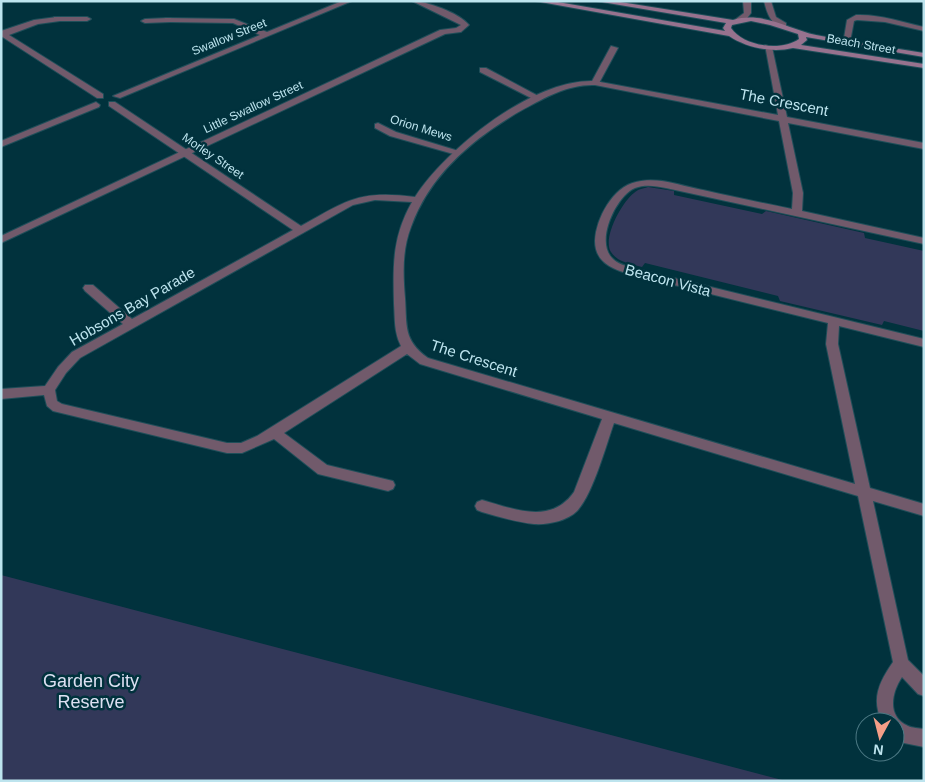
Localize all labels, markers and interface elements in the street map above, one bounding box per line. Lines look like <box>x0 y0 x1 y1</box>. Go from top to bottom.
street label: Swallow Street <box>190 15 269 58</box>
street label: Beach Street <box>826 31 897 57</box>
street label: Little Swallow Street <box>201 78 306 136</box>
street label: The Crescent <box>738 85 831 119</box>
street label: Orion Mews <box>388 112 454 144</box>
street label: Morley Street <box>180 130 247 182</box>
street label: Beacon Vista <box>623 260 713 300</box>
street label: Hobsons Bay Parade <box>66 263 198 349</box>
street label: The Crescent <box>429 336 520 380</box>
park label: Garden City Reserve <box>43 671 139 712</box>
north arrow <box>855 712 905 762</box>
text: N <box>872 741 884 758</box>

